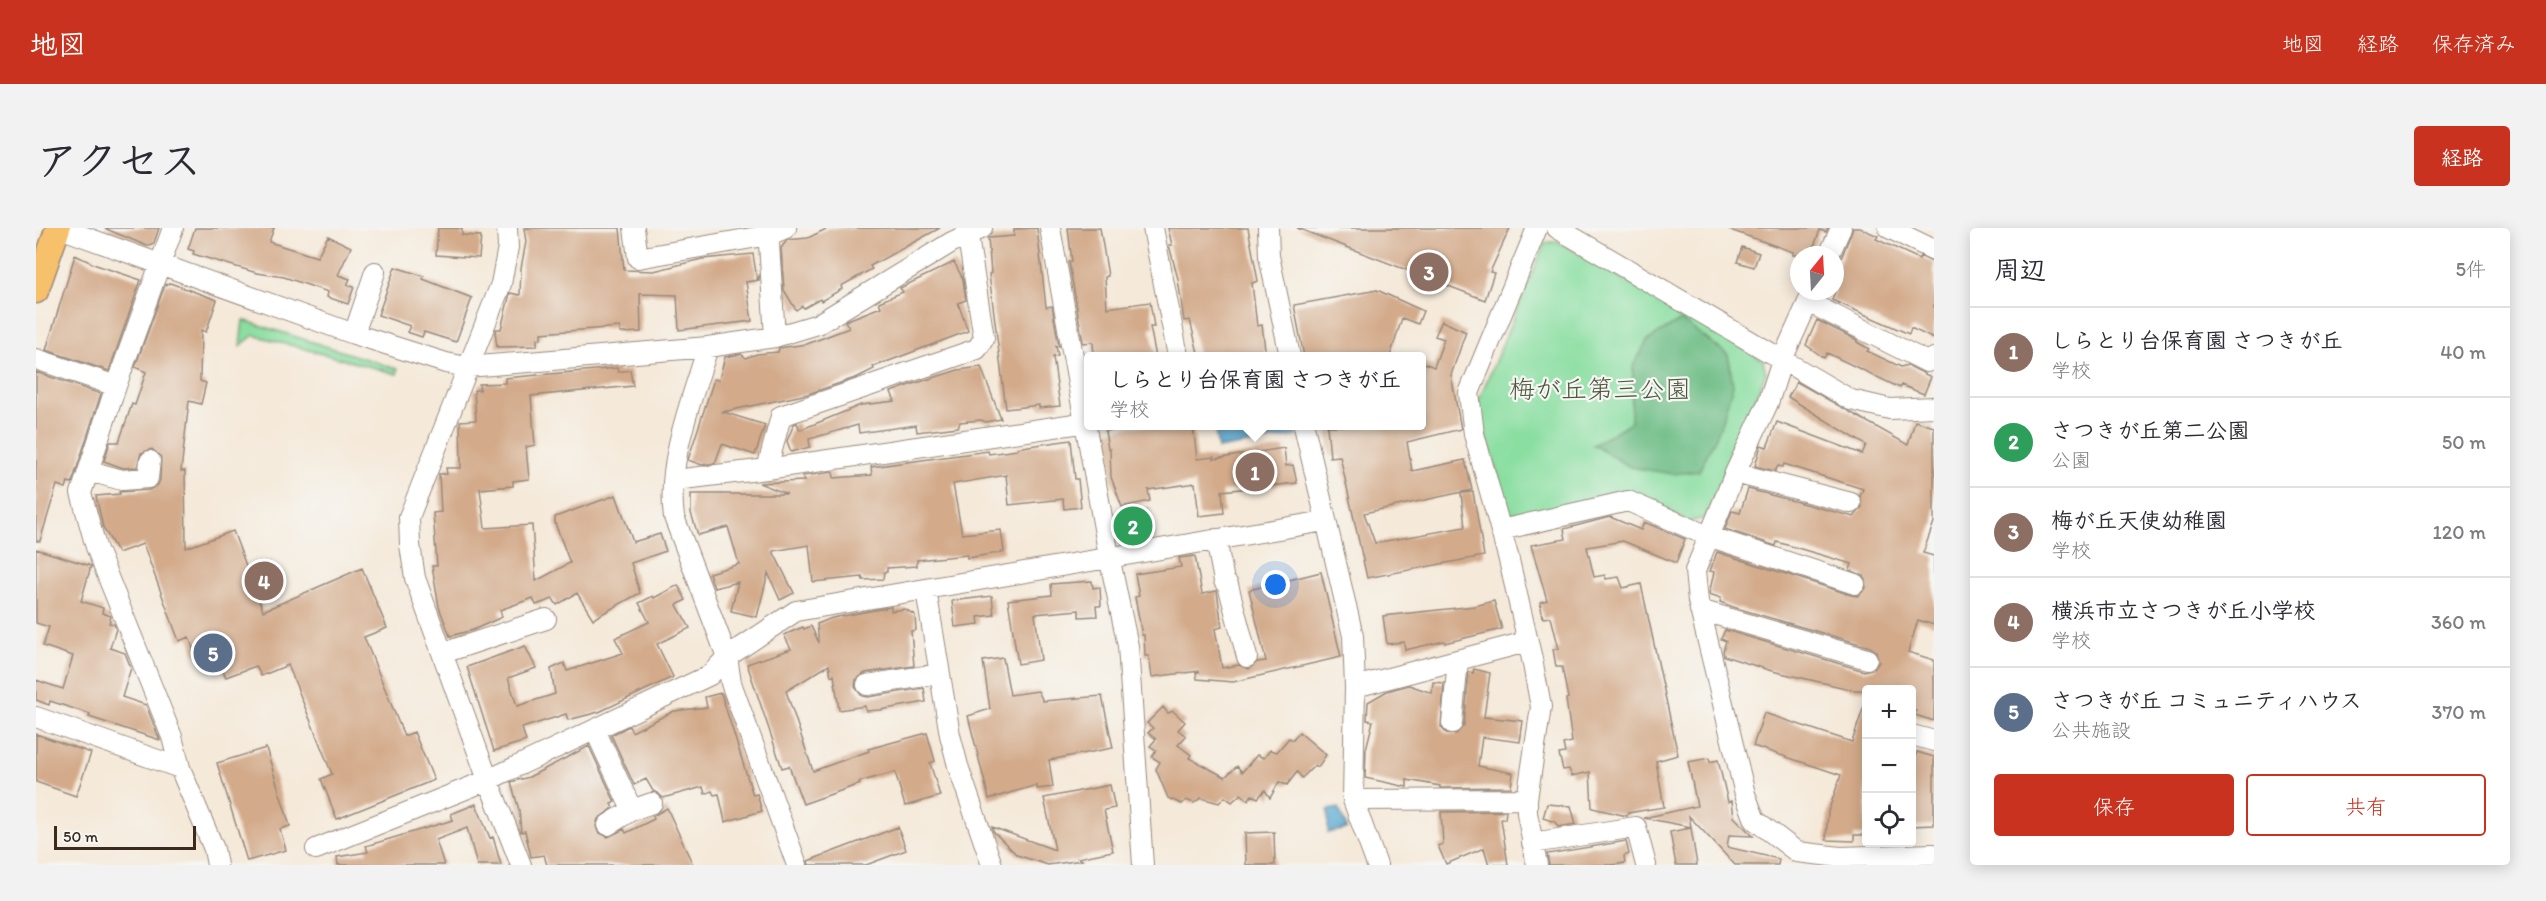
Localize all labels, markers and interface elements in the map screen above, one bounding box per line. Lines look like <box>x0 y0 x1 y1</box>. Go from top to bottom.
text: 地図 <box>30 27 86 61</box>
text: 地図 <box>2282 31 2324 56</box>
text: 経路 <box>2357 31 2399 56</box>
text: 保存済み <box>2432 31 2516 56</box>
button: 経路 <box>2414 126 2510 186</box>
text: アクセス <box>36 135 201 186</box>
north arrow <box>1790 246 1844 300</box>
pin: 3 <box>1410 250 1448 294</box>
text: 周辺 <box>1994 254 2046 286</box>
text: 5件 <box>2456 257 2486 281</box>
text: しらとり台保育園 さつきが丘 <box>2051 327 2342 354</box>
text: 1 <box>2009 340 2018 364</box>
text: 40 m <box>2440 340 2486 364</box>
popup <box>1084 352 1426 430</box>
text: 学校 <box>2051 358 2091 382</box>
text: しらとり台保育園 さつきが丘 <box>1109 366 1401 393</box>
park label: 梅が丘第三公園 <box>1509 373 1691 405</box>
text: 学校 <box>1109 397 1149 421</box>
text: さつきが丘第二公園 <box>2051 417 2249 444</box>
text: 2 <box>2008 430 2019 454</box>
text: 50 m <box>2442 430 2486 454</box>
text: 公園 <box>2051 448 2091 472</box>
pin: 1 <box>1236 450 1274 494</box>
pin: 2 <box>1114 504 1152 548</box>
text: 梅が丘天使幼稚園 <box>2051 507 2227 534</box>
text: 3 <box>2008 520 2019 544</box>
text: 120 m <box>2433 520 2486 544</box>
text: 学校 <box>2051 538 2091 562</box>
pin: 4 <box>244 558 284 604</box>
your location <box>1261 570 1290 599</box>
text: 横浜市立さつきが丘小学校 <box>2051 597 2315 624</box>
text: 4 <box>2007 610 2020 634</box>
text: 360 m <box>2431 610 2486 634</box>
text: 学校 <box>2051 628 2091 652</box>
pin: 5 <box>194 630 232 676</box>
map controls <box>1862 685 1916 847</box>
button: + <box>1862 685 1916 739</box>
text: さつきが丘 コミュニティハウス <box>2051 687 2362 714</box>
text: 5 <box>2008 700 2019 724</box>
text: 370 m <box>2432 700 2486 724</box>
text: 公共施設 <box>2051 718 2131 742</box>
button: − <box>1862 739 1916 793</box>
button: 保存 <box>1994 774 2234 836</box>
button: 共有 <box>2246 774 2486 836</box>
button: locate <box>1862 793 1916 847</box>
scale bar <box>54 823 196 850</box>
text: 50 m <box>63 827 98 846</box>

